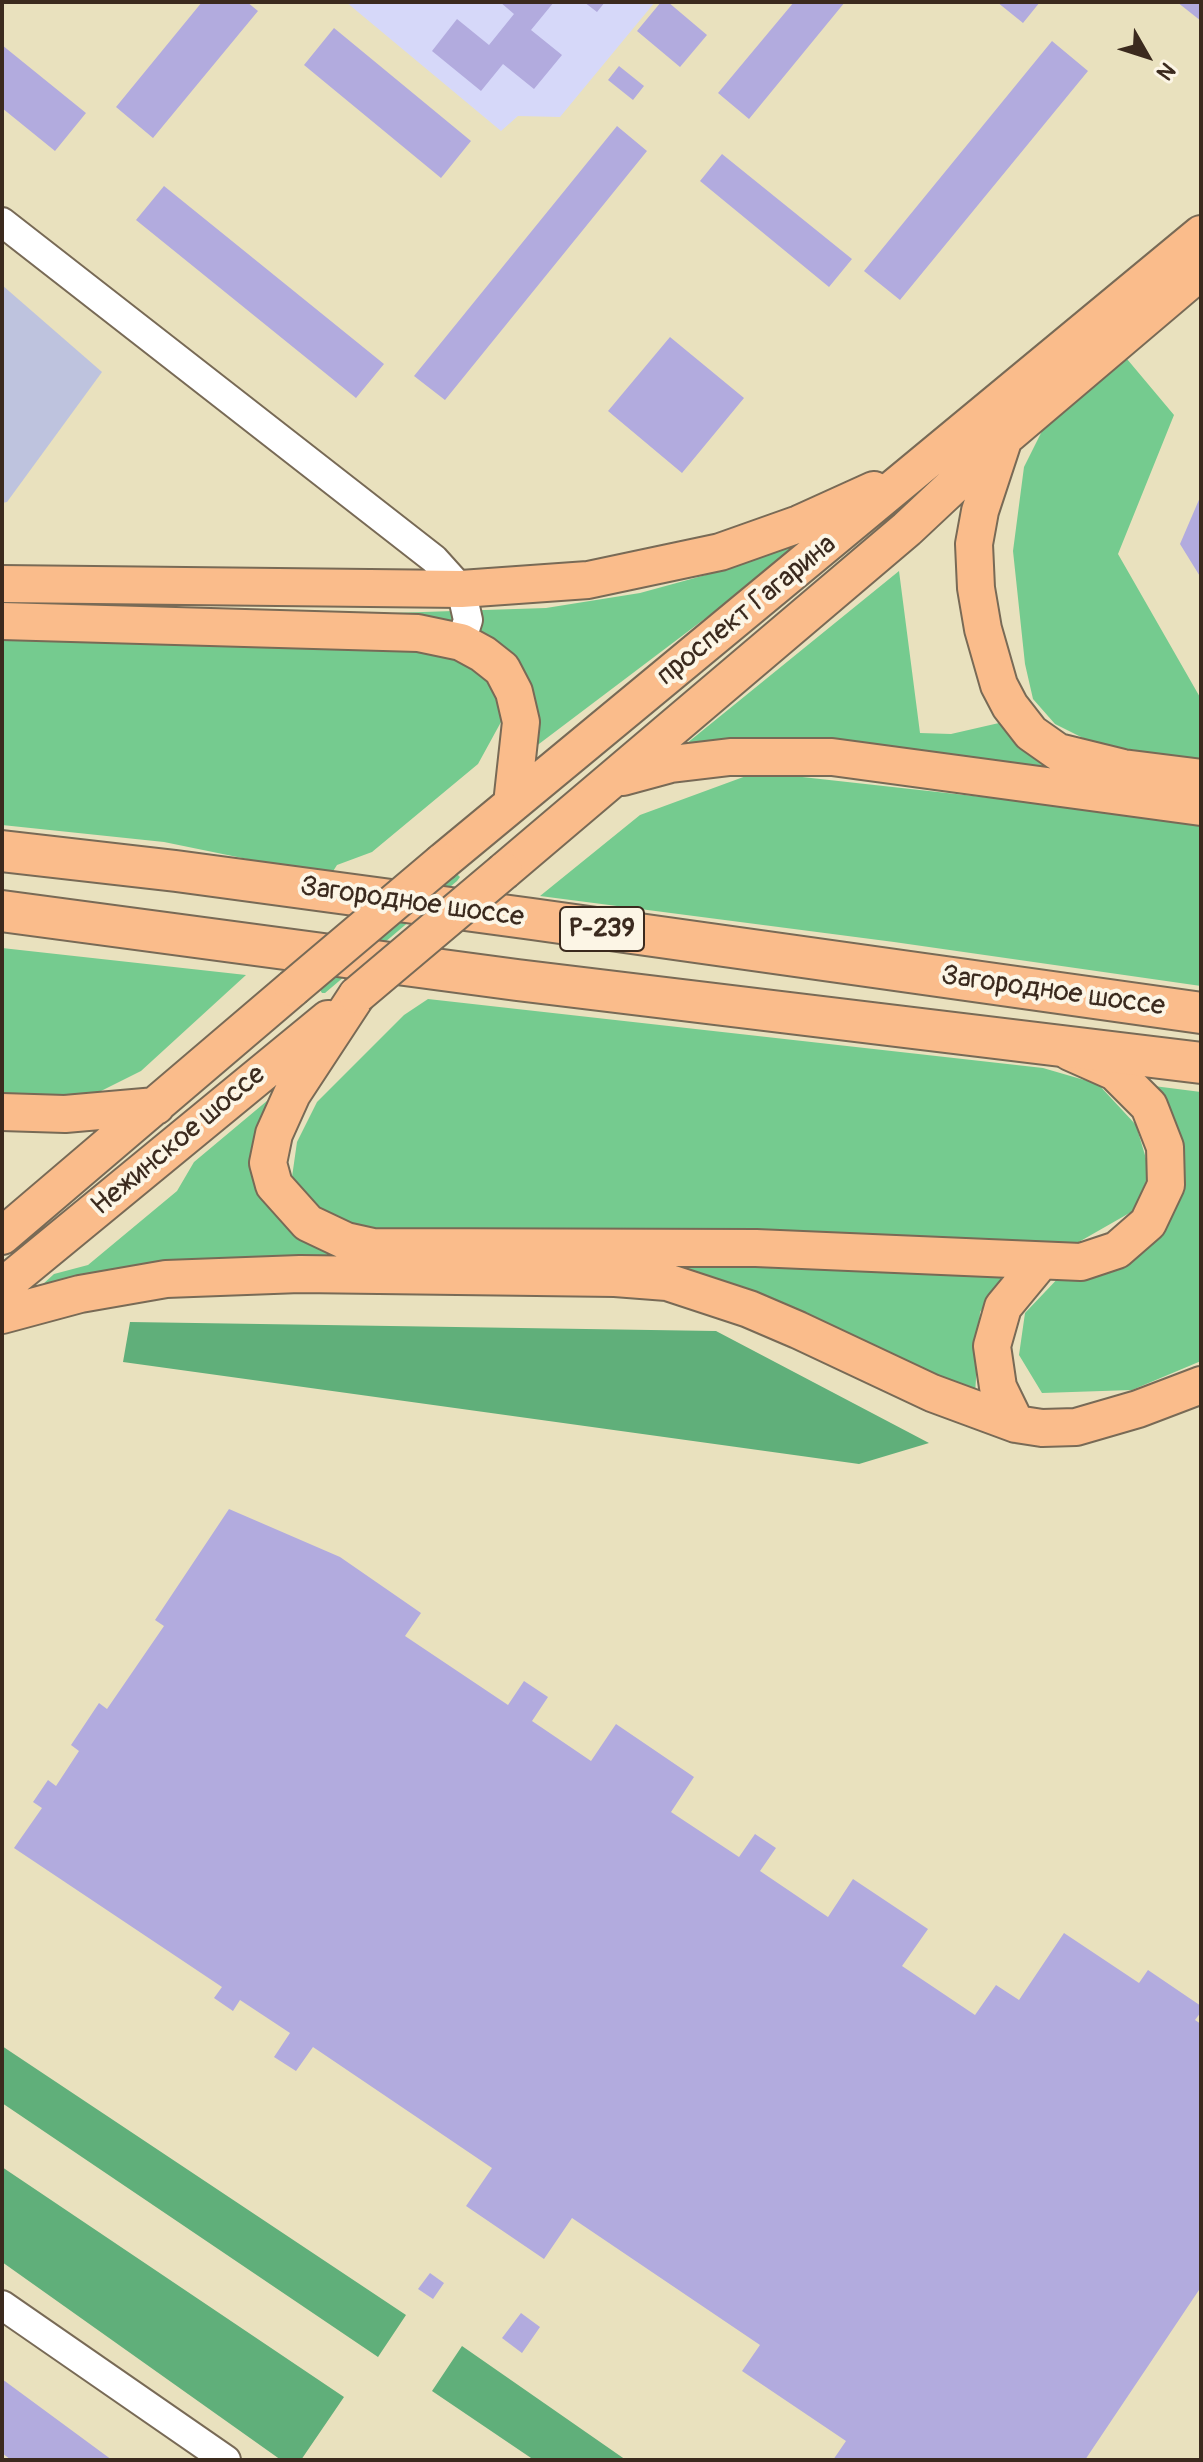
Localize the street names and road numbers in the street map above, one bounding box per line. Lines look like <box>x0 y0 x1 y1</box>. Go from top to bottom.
street label: проспект Гагарина <box>651 528 843 694</box>
street label: Загородное шоссе <box>298 871 526 935</box>
road number: Р-239 <box>560 907 644 951</box>
street label: Загородное шоссе <box>939 960 1167 1024</box>
street label: Нежинское шоссе <box>85 1059 273 1223</box>

